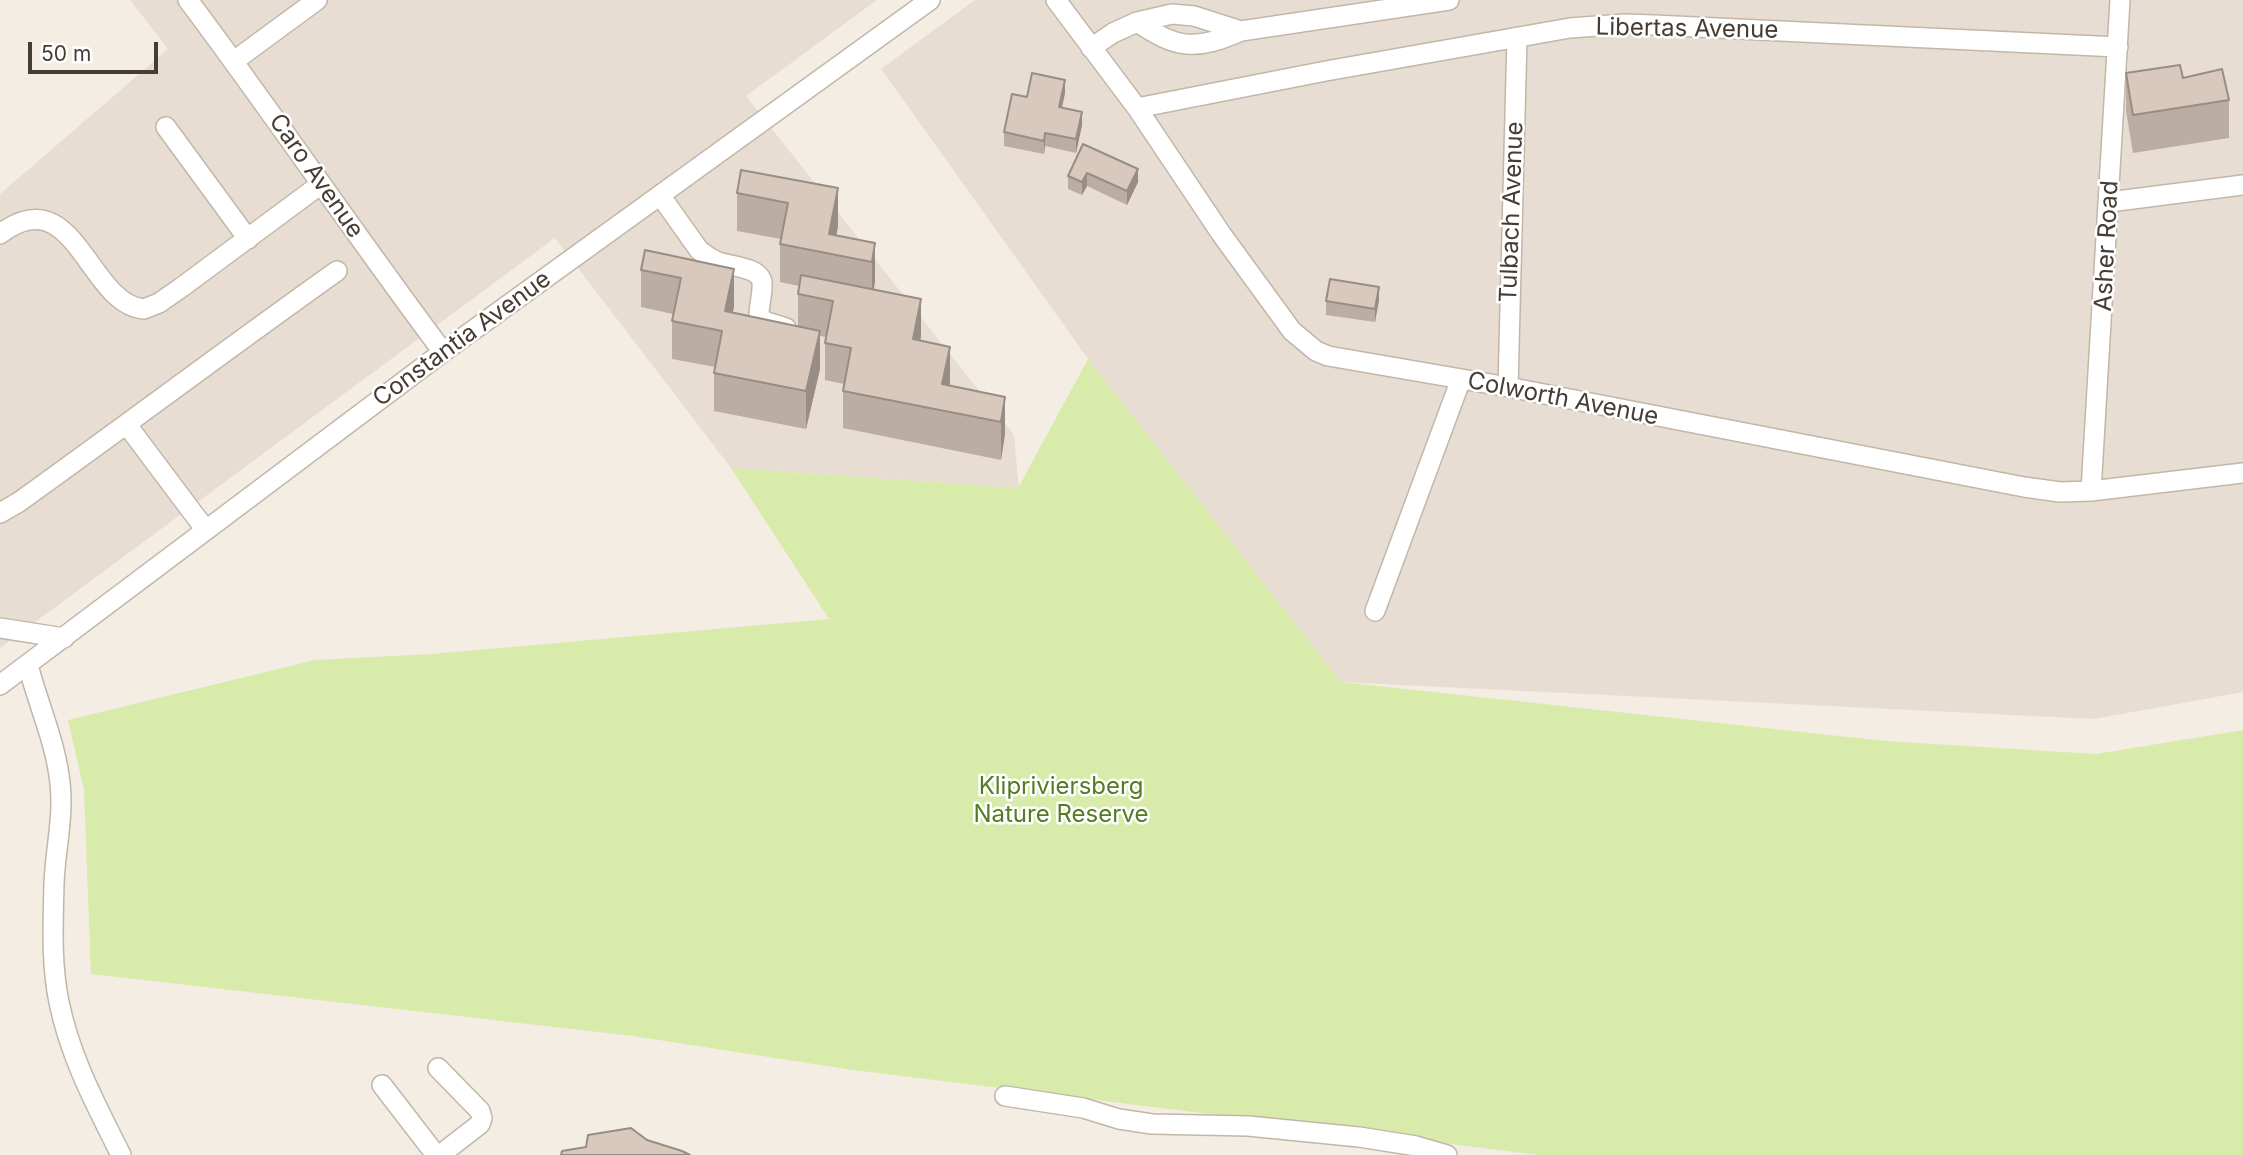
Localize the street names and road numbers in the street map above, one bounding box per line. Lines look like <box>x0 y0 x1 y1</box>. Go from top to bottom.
street label: Libertas Avenue <box>1595 13 1779 45</box>
street label: Caro Avenue <box>263 108 369 244</box>
street label: Tulbach Avenue <box>1494 121 1530 303</box>
street label: Asher Road <box>2089 180 2125 312</box>
street label: Constantia Avenue <box>368 265 556 413</box>
street label: Colworth Avenue <box>1465 366 1661 432</box>

